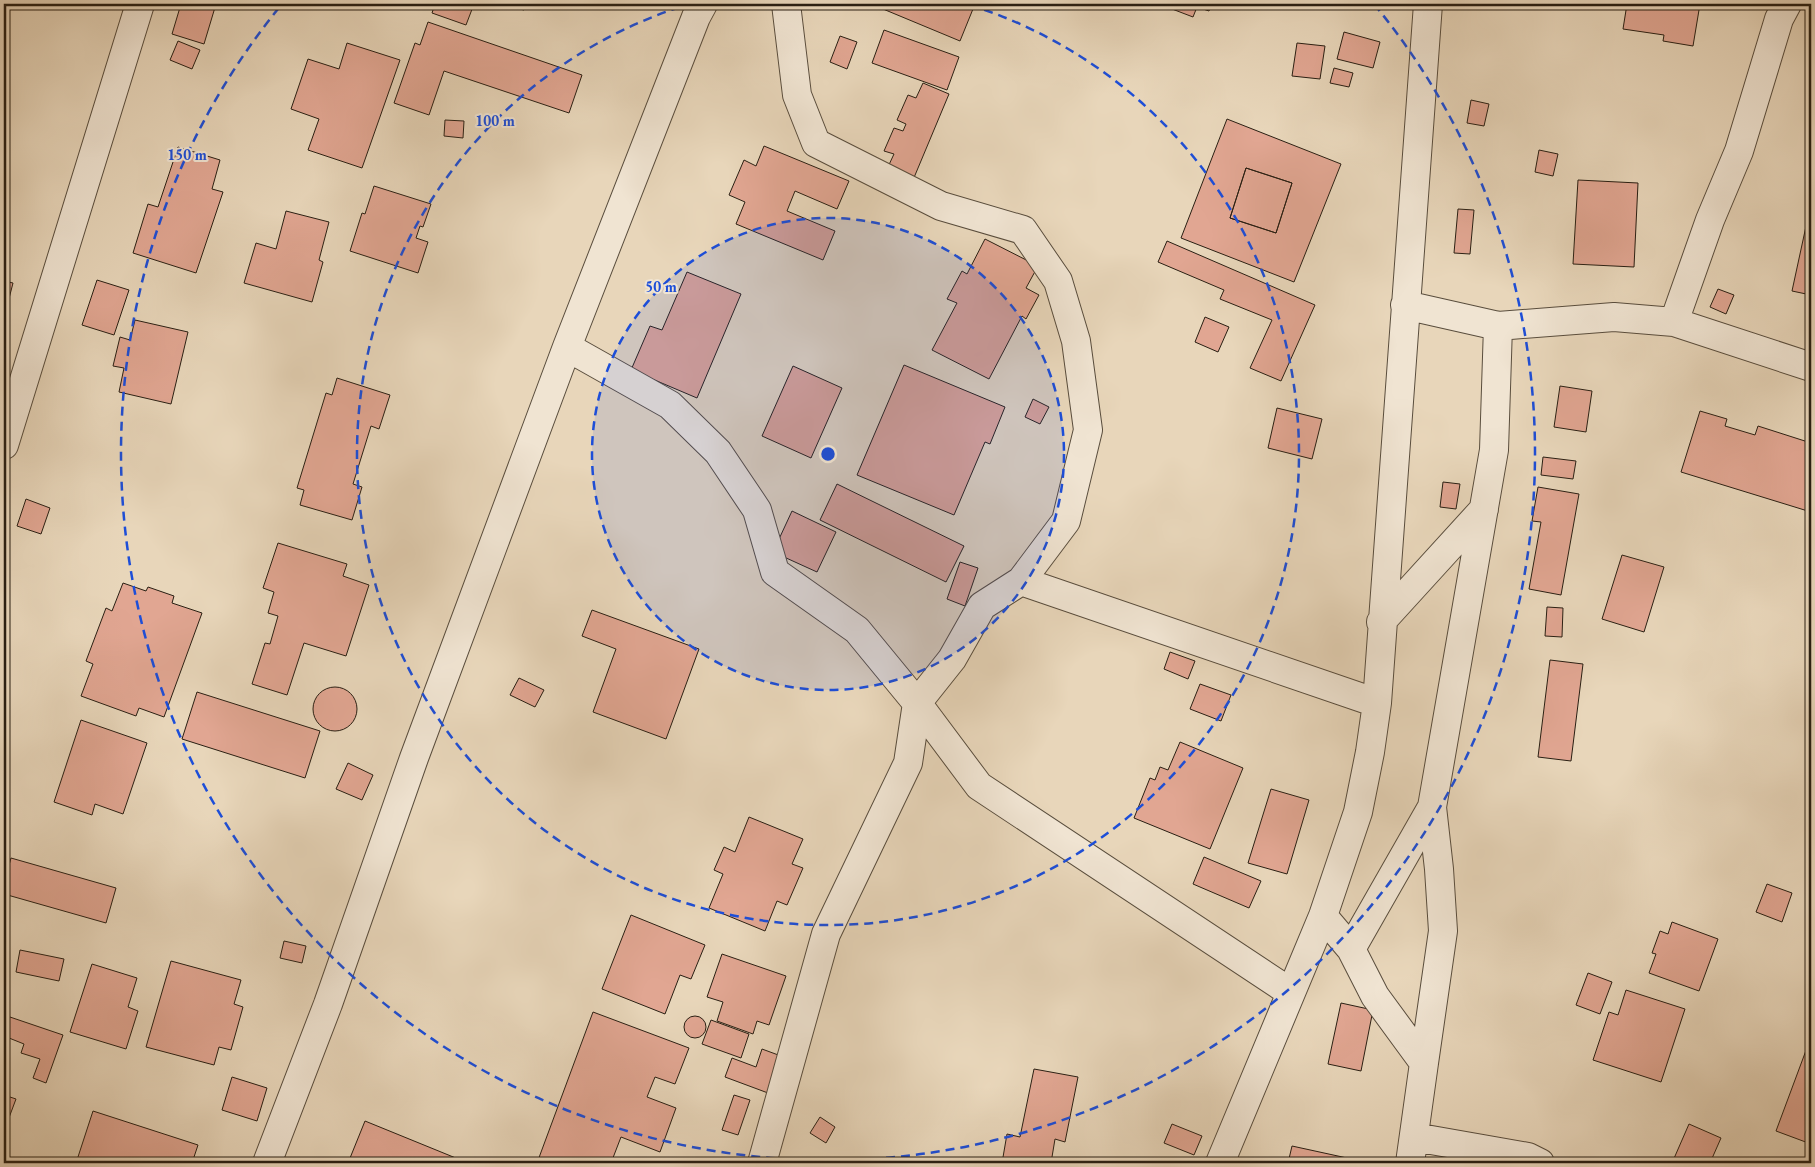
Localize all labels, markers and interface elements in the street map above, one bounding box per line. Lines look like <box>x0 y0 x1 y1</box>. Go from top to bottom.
text: 100 m <box>475 111 515 130</box>
text: 150 m <box>167 145 207 164</box>
text: 50 m <box>645 277 677 296</box>
centre of rings <box>819 445 837 463</box>

